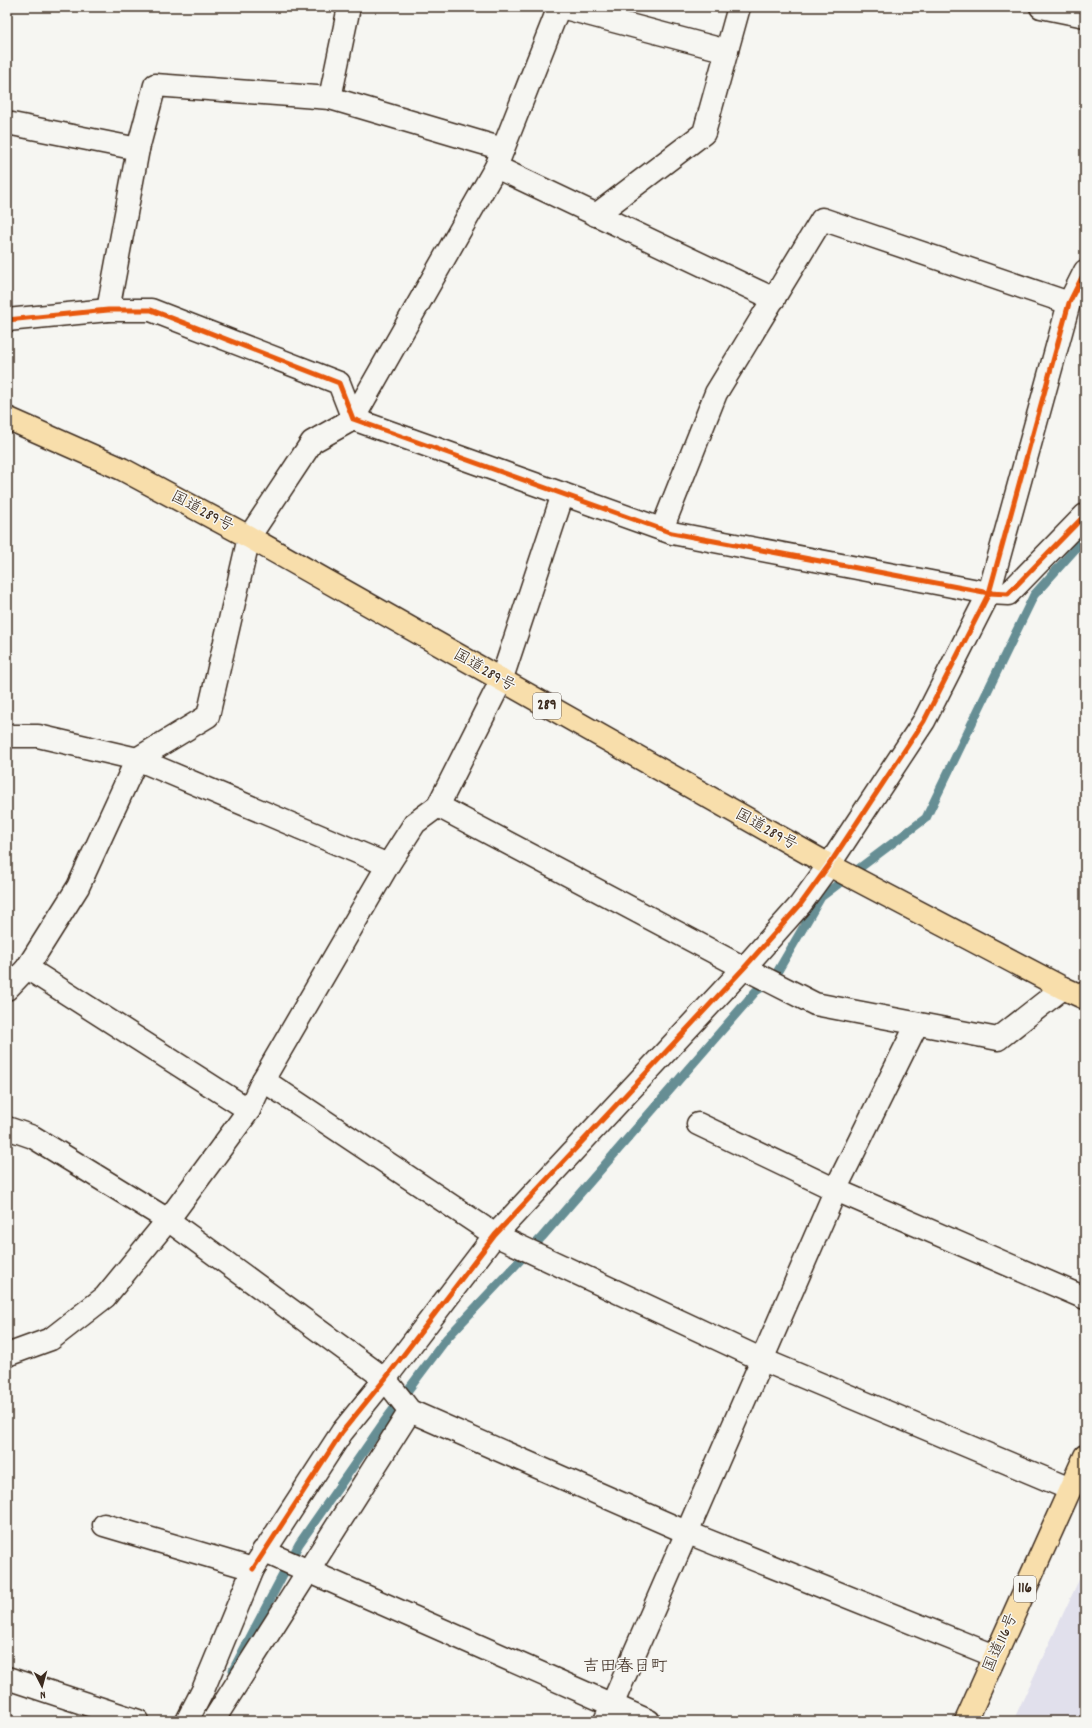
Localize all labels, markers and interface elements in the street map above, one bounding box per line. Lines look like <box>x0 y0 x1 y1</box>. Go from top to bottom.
street label: 国道289号 <box>166 486 238 538</box>
street label: 国道289号 <box>448 644 520 698</box>
road number: 289 <box>533 693 561 719</box>
street label: 国道289号 <box>730 803 802 857</box>
road number: 116 <box>1014 1576 1036 1602</box>
street label: 国道116号 <box>978 1610 1024 1676</box>
district label: 吉田春日町 <box>583 1656 668 1680</box>
north arrow <box>22 1666 62 1706</box>
text: N <box>39 1686 46 1702</box>

